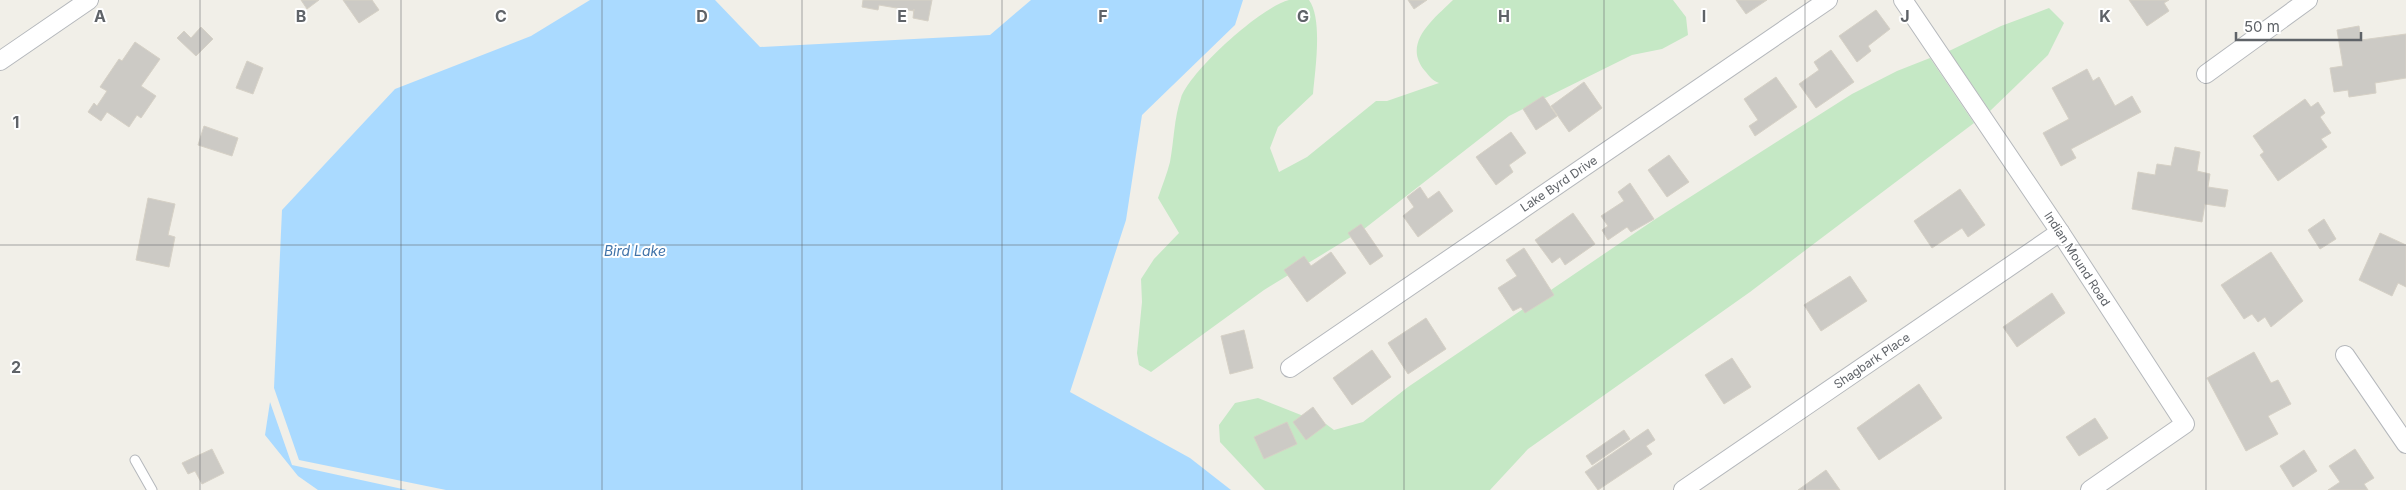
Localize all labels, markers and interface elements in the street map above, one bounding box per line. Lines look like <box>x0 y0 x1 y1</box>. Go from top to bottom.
text: A <box>94 6 106 26</box>
text: B <box>296 6 306 26</box>
text: C <box>495 6 507 26</box>
text: D <box>696 6 708 26</box>
text: E <box>897 6 907 26</box>
text: F <box>1098 6 1108 26</box>
text: G <box>1297 6 1309 26</box>
text: H <box>1498 6 1510 26</box>
text: I <box>1702 6 1706 26</box>
text: J <box>1900 6 1910 26</box>
text: K <box>2099 6 2111 26</box>
scale bar <box>2236 10 2361 42</box>
text: 50 m <box>2244 17 2280 36</box>
text: 1 <box>13 112 19 132</box>
street label: Lake Byrd Drive <box>1517 152 1600 215</box>
street label: Indian Mound Road <box>2041 209 2114 309</box>
water label: Bird Lake <box>604 242 666 259</box>
street label: Shagbark Place <box>1831 330 1913 392</box>
text: 2 <box>11 357 21 377</box>

